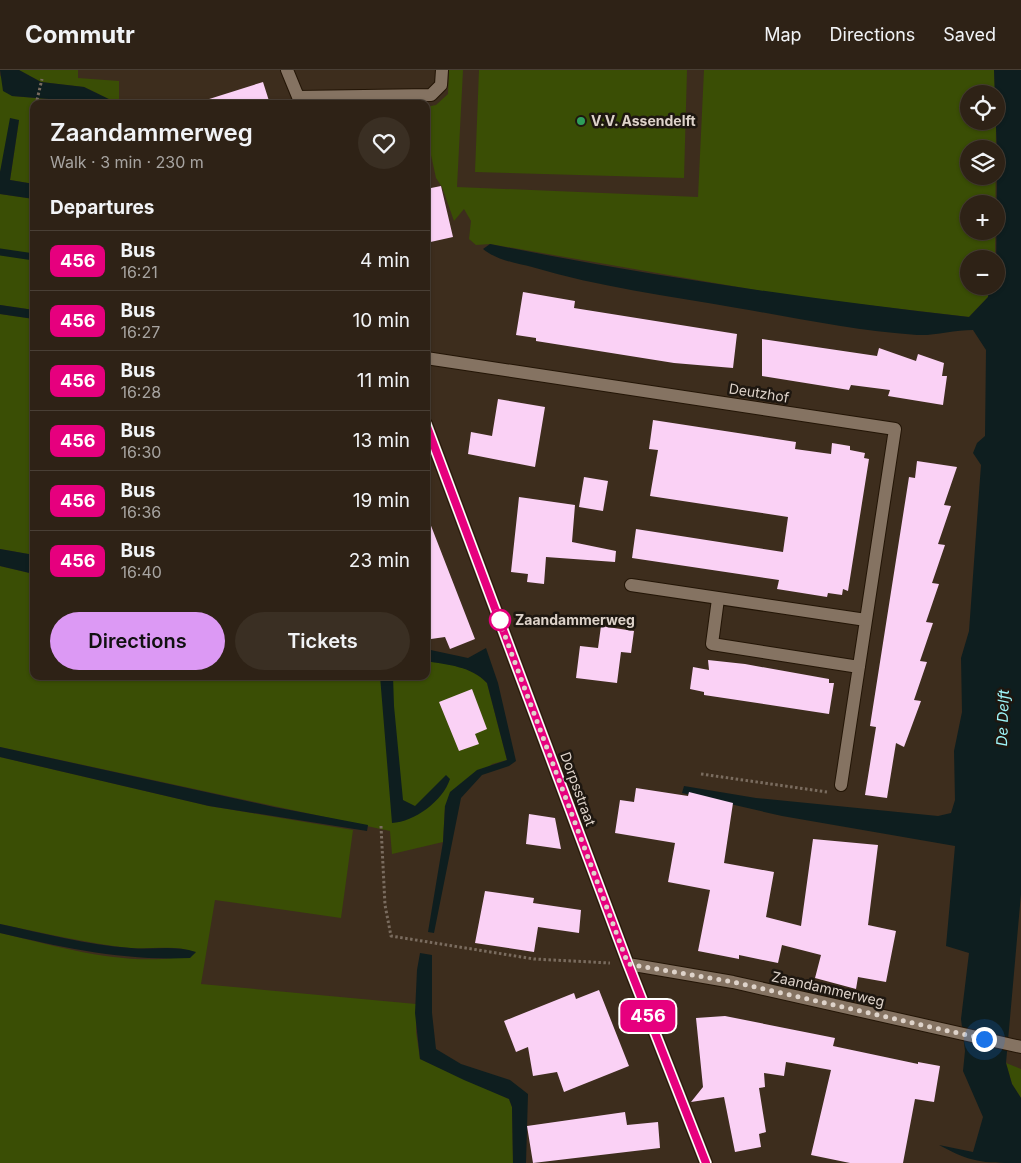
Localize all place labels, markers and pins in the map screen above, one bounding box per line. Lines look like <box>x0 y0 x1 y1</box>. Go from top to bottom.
place label: V.V. Assendelft <box>591 112 696 129</box>
marker: V.V. Assendelft <box>575 115 587 127</box>
marker: Zaandammerweg <box>489 609 511 631</box>
place label: Zaandammerweg <box>515 611 635 628</box>

